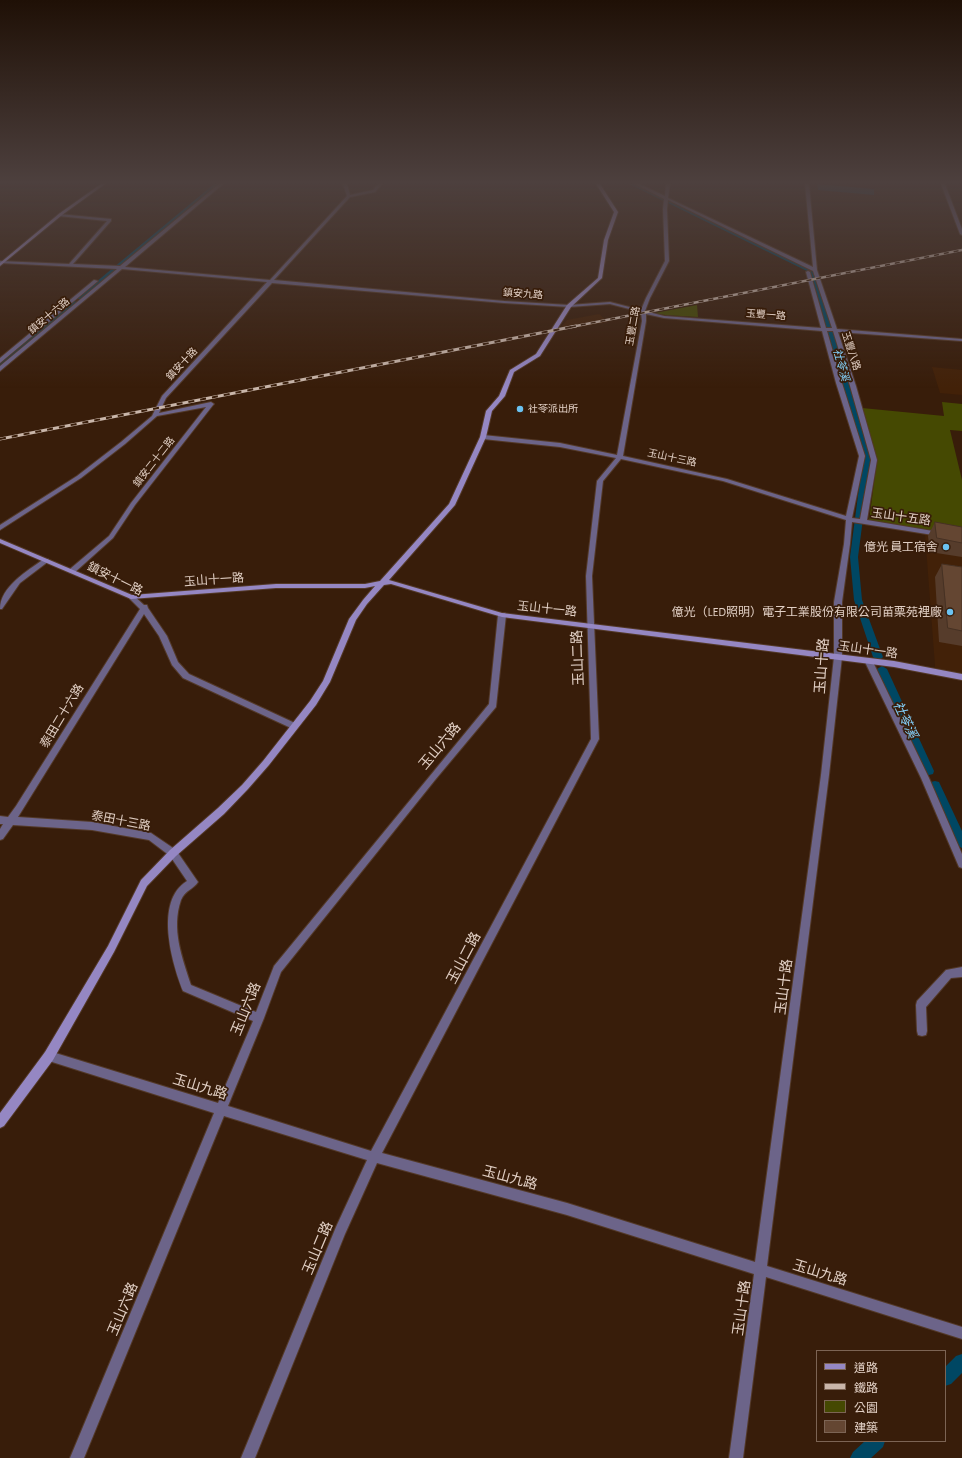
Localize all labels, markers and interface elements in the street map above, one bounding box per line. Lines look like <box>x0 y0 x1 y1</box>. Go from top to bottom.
street label: 鎮安九路 <box>503 287 543 301</box>
street label: 鎮安十六路 <box>26 295 72 337</box>
street label: 玉豐二路 <box>624 305 642 347</box>
street label: 玉豐一路 <box>746 308 786 322</box>
street label: 玉豐八路 <box>839 330 863 372</box>
street label: 鎮安十路 <box>164 345 200 383</box>
water label: 社苓溪 <box>830 347 852 383</box>
place label: 社苓派出所 <box>528 403 578 415</box>
marker: 社苓派出所 <box>515 404 525 414</box>
street label: 鎮安二十二路 <box>131 435 177 489</box>
street label: 玉山十三路 <box>646 447 698 469</box>
street label: 玉山十五路 <box>870 506 932 528</box>
place label: 億光 員工宿舍 <box>864 540 938 554</box>
marker: 億光 員工宿舍 <box>941 542 951 552</box>
street label: 鎮安十一路 <box>85 559 145 599</box>
street label: 玉山十一路 <box>184 571 244 589</box>
street label: 玉山十一路 <box>516 599 578 619</box>
place label: 億光（LED照明）電子工業股份有限公司苗栗苑裡廠 <box>671 605 942 619</box>
marker: 億光（LED照明）電子工業股份有限公司苗栗苑裡廠 <box>945 607 955 617</box>
street label: 玉山二路 <box>569 630 587 686</box>
street label: 玉山十路 <box>812 637 832 695</box>
street label: 玉山十一路 <box>837 639 899 661</box>
street label: 泰田二十六路 <box>37 681 87 751</box>
water label: 社苓溪 <box>890 699 920 741</box>
street label: 玉山六路 <box>416 719 464 773</box>
street label: 泰田十三路 <box>90 808 152 834</box>
street label: 玉山二路 <box>443 929 485 987</box>
street label: 玉山十路 <box>772 958 796 1016</box>
street label: 玉山六路 <box>228 980 264 1038</box>
street label: 玉山九路 <box>171 1071 229 1103</box>
street label: 玉山九路 <box>481 1163 539 1193</box>
street label: 玉山二路 <box>299 1219 337 1277</box>
street label: 玉山九路 <box>791 1257 849 1289</box>
street label: 玉山十路 <box>730 1279 754 1337</box>
street label: 玉山六路 <box>104 1280 142 1338</box>
legend <box>816 1350 946 1442</box>
text: 道路 <box>854 1362 878 1374</box>
text: 鐵路 <box>854 1382 878 1394</box>
text: 公園 <box>854 1402 878 1414</box>
text: 建築 <box>854 1422 878 1434</box>

